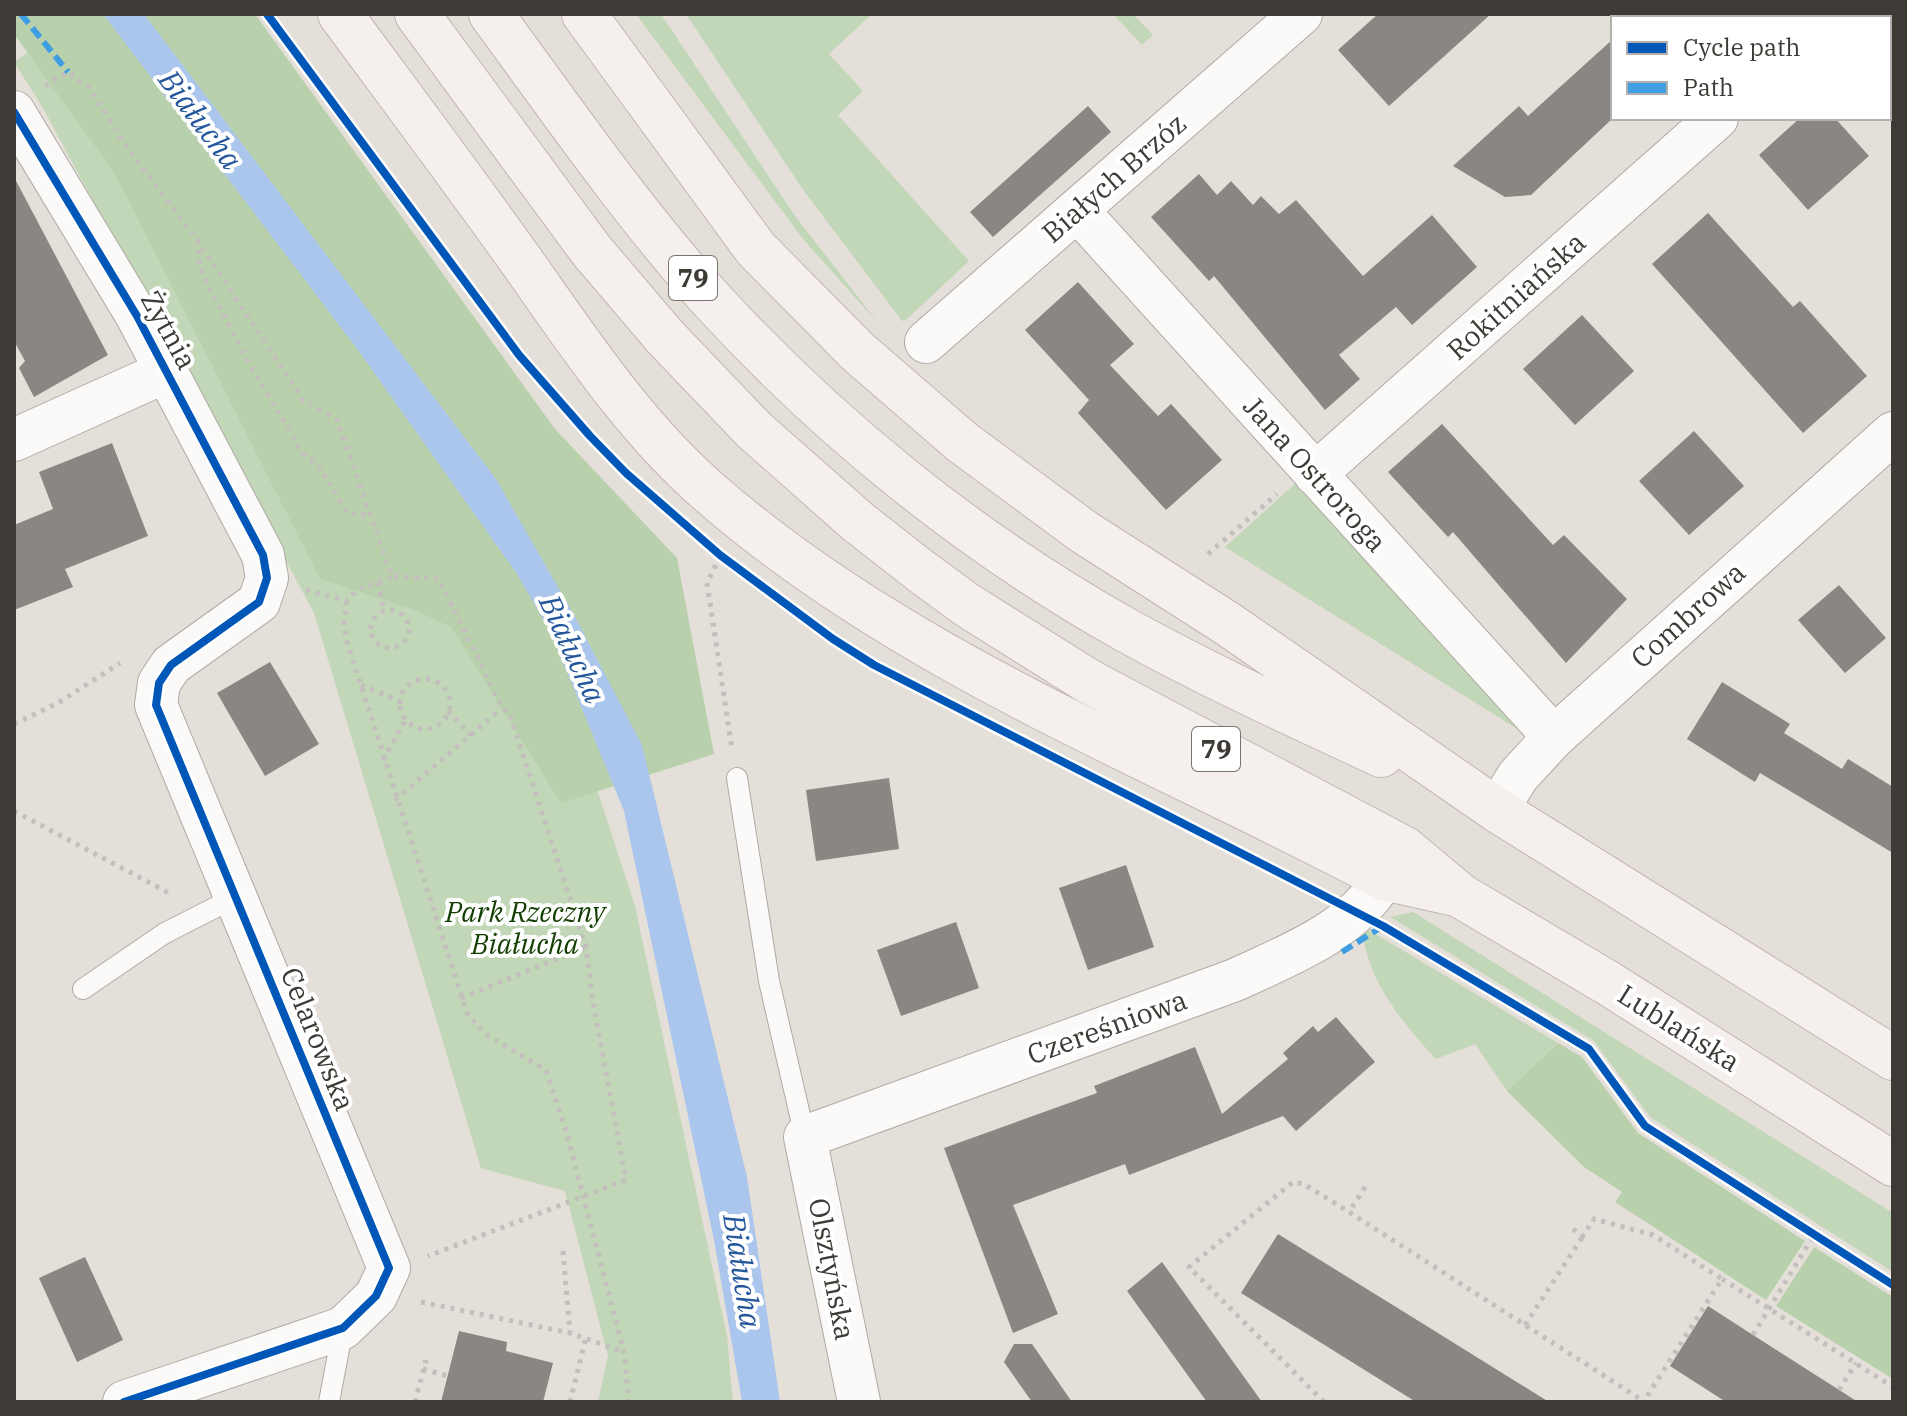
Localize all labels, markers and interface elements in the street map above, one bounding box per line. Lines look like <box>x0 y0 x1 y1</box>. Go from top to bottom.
legend <box>1611 16 1891 120</box>
text: Cycle path <box>1683 31 1800 63</box>
water label: Białucha <box>150 61 252 177</box>
text: Path <box>1683 71 1734 103</box>
street label: Białych Brzóz <box>1034 105 1194 250</box>
street label: Rokitniańska <box>1438 224 1593 368</box>
road number: 79 <box>669 256 717 300</box>
street label: Żytnia <box>133 284 206 376</box>
street label: Jana Ostroroga <box>1235 388 1395 560</box>
street label: Combrowa <box>1623 553 1753 676</box>
water label: Białucha <box>531 587 616 709</box>
road number: 79 <box>1192 727 1240 771</box>
park label: Park Rzeczny Białucha <box>444 893 607 962</box>
street label: Celarowska <box>273 962 364 1116</box>
street label: Lublańska <box>1611 976 1747 1080</box>
street label: Czereśniowa <box>1022 981 1192 1073</box>
street label: Olsztyńska <box>801 1195 864 1343</box>
water label: Białucha <box>715 1210 772 1331</box>

